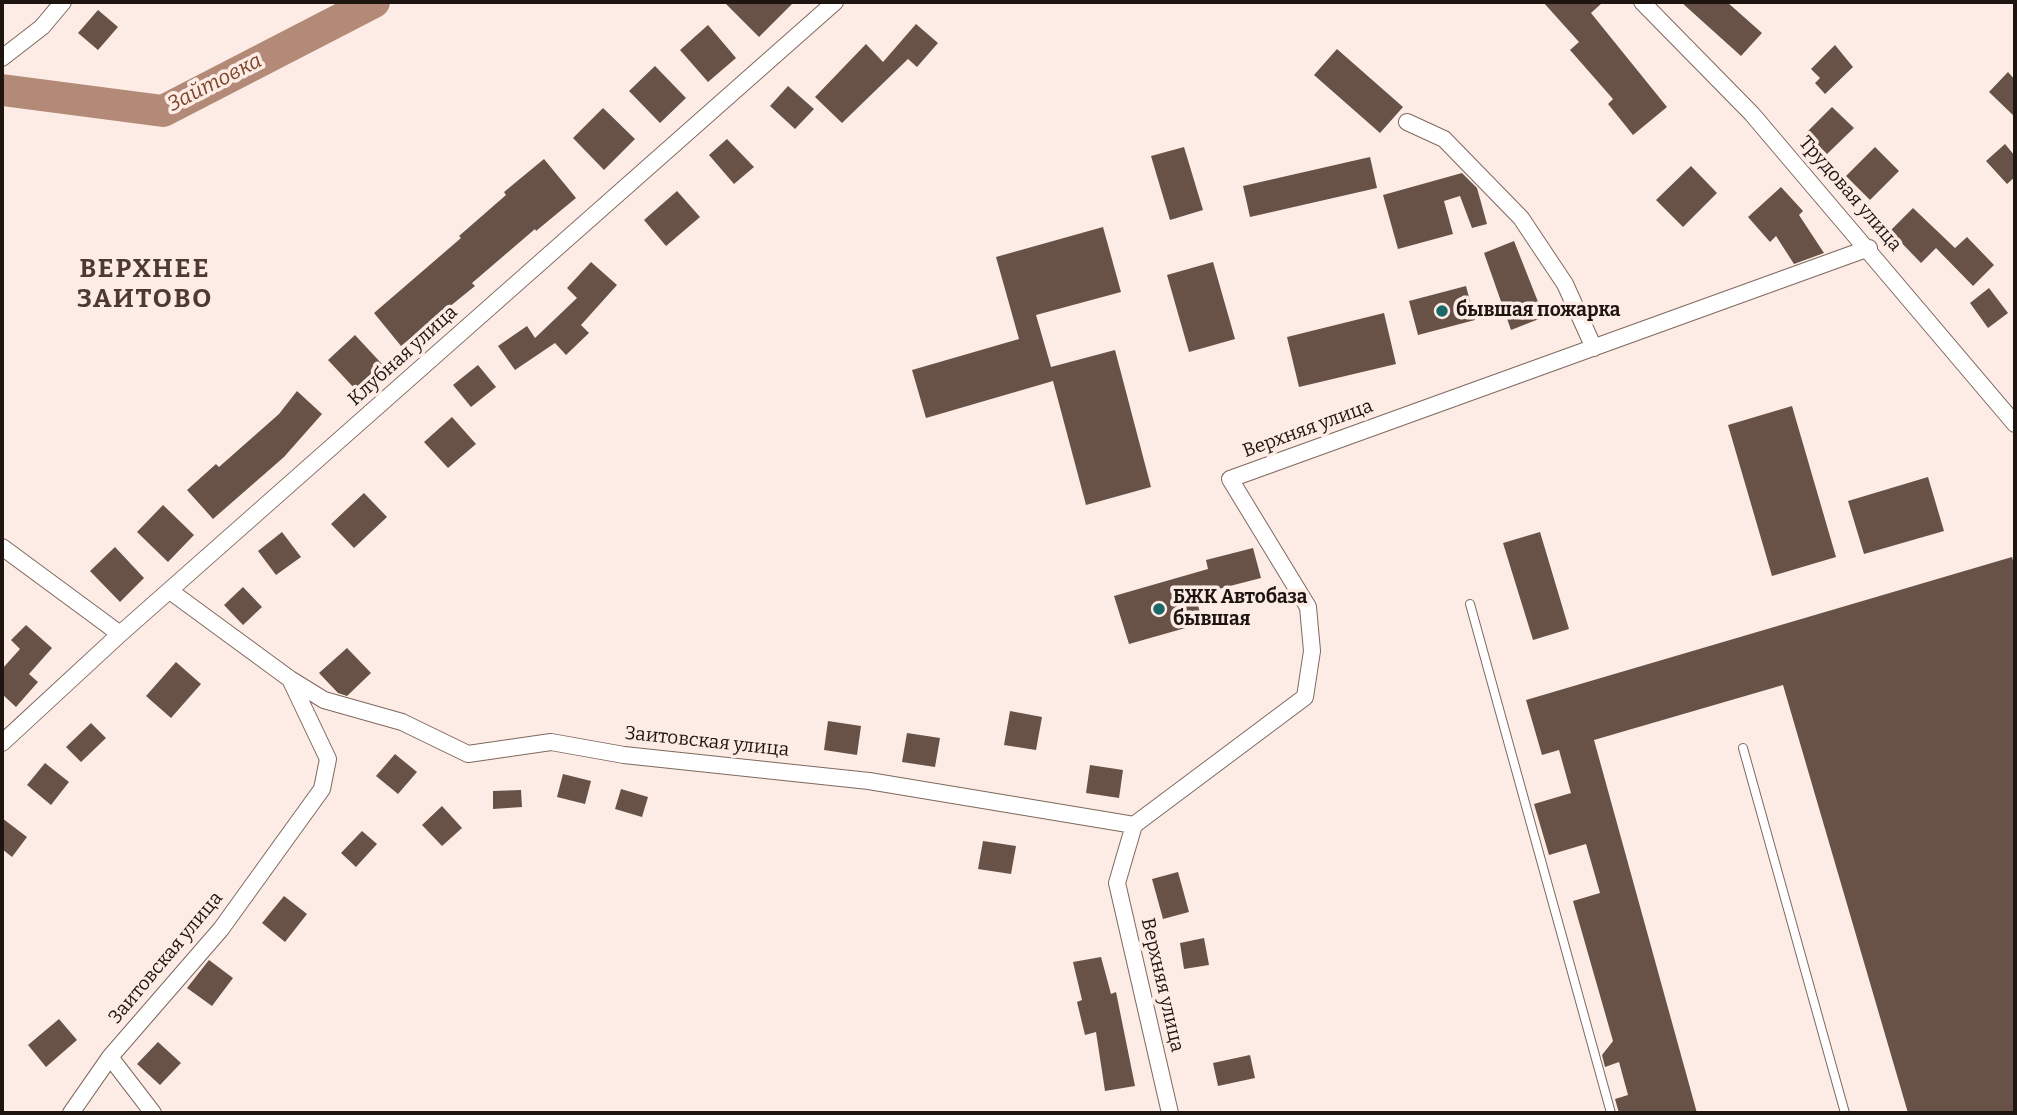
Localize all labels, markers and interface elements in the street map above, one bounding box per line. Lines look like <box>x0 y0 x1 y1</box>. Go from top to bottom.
water label: Зайтовка <box>164 49 266 117</box>
street label: Трудовая улица <box>1794 132 1906 256</box>
district label: ВЕРХНЕЕ ЗАИТОВО <box>78 254 212 316</box>
place label: бывшая пожарка <box>1456 300 1620 322</box>
street label: Клубная улица <box>344 301 462 411</box>
marker: бывшая пожарка <box>1434 303 1450 319</box>
street label: Верхняя улица <box>1240 395 1376 463</box>
place label: БЖК Автобаза бывшая <box>1173 587 1307 631</box>
marker: БЖК Автобаза бывшая <box>1151 601 1167 617</box>
street label: Заитовская улица <box>624 722 790 762</box>
street label: Заитовская улица <box>104 887 228 1029</box>
street label: Верхняя улица <box>1136 916 1188 1054</box>

